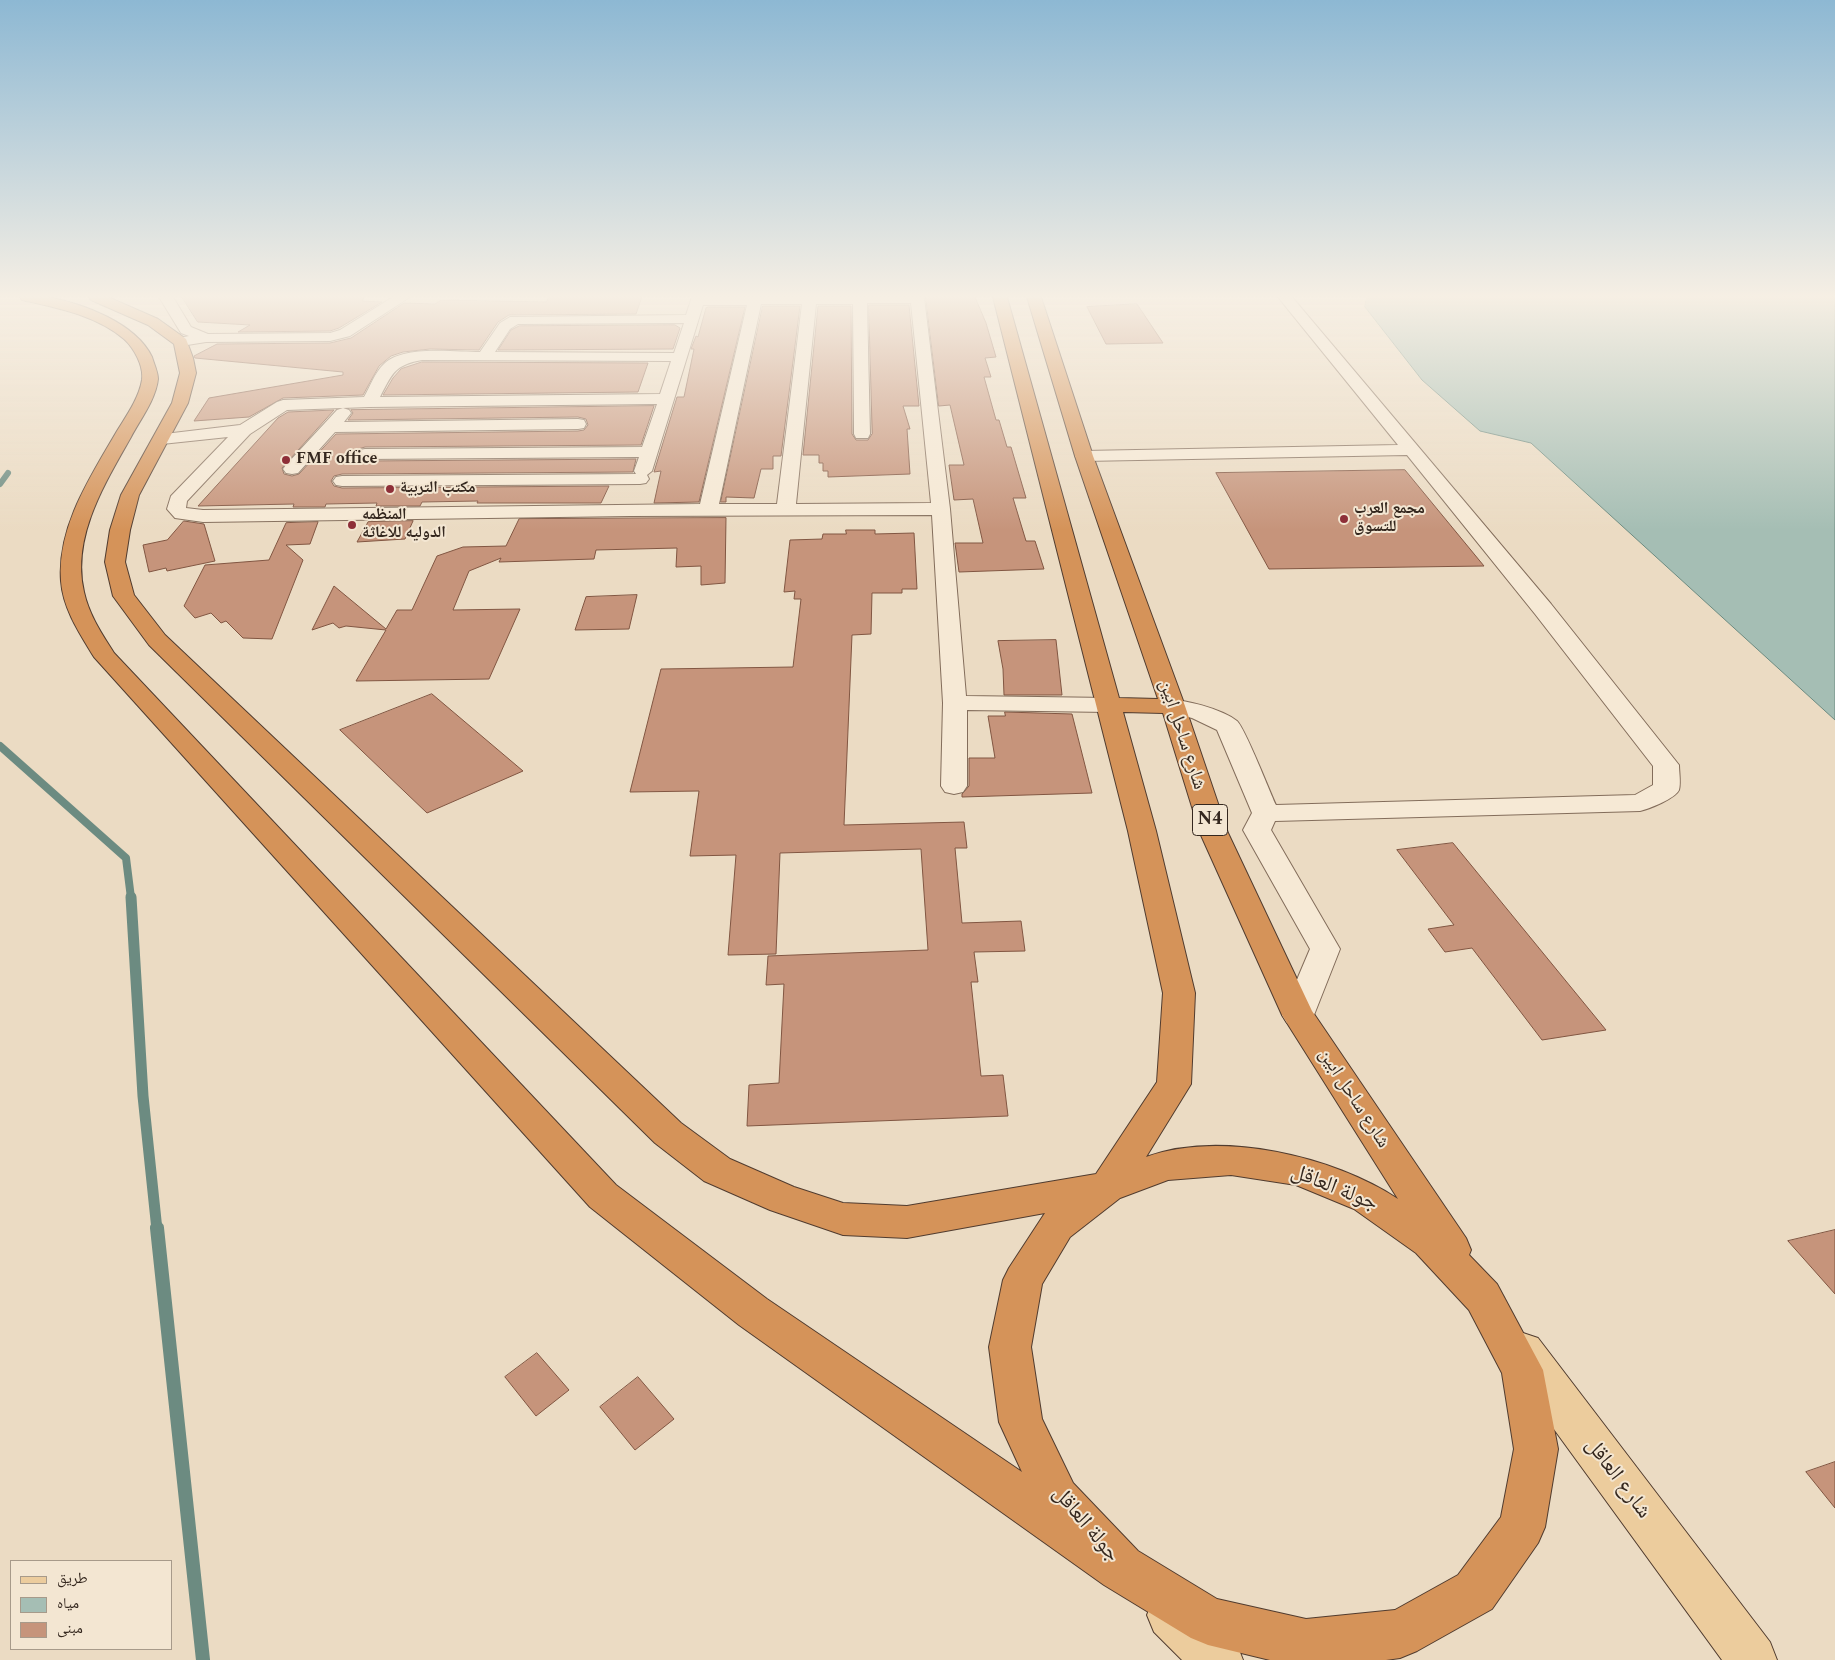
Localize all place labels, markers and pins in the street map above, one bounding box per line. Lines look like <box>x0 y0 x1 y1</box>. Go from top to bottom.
place label: FMF office <box>296 450 378 470</box>
marker: FMF office <box>280 454 292 466</box>
place label: مكتب التربية <box>400 479 476 499</box>
marker: مكتب التربية <box>384 483 396 495</box>
place label: مجمع العرب للتسوق <box>1354 500 1425 538</box>
place label: المنظمه الدوليه للاغاثة <box>362 506 446 544</box>
marker: مجمع العرب للتسوق <box>1338 513 1350 525</box>
marker: المنظمه الدوليه للاغاثة <box>346 519 358 531</box>

